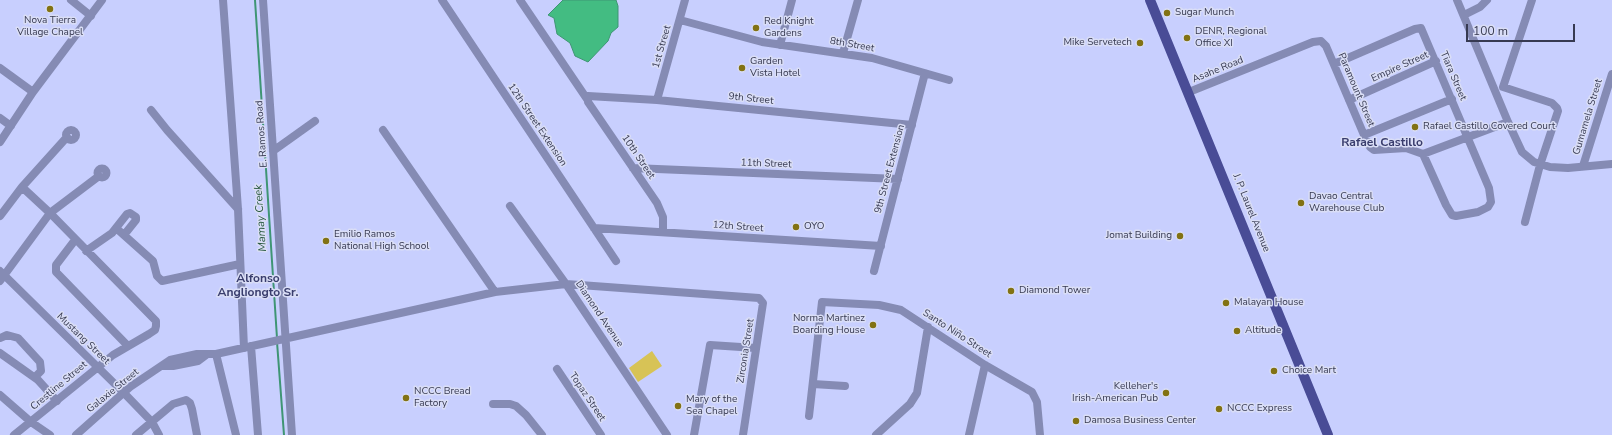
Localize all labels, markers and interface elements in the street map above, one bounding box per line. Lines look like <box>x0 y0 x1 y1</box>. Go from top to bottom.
marker: Nova Tierra Village Chapel <box>45 4 55 14</box>
place label: Sugar Munch <box>1175 7 1234 19</box>
marker: Sugar Munch <box>1162 8 1172 18</box>
place label: Nova Tierra Village Chapel <box>17 15 83 38</box>
place label: Red Knight Gardens <box>764 16 814 40</box>
scale bar <box>1468 16 1577 42</box>
marker: Red Knight Gardens <box>751 23 761 33</box>
text: 100 m <box>1473 23 1508 39</box>
street label: 1st Street <box>650 24 674 70</box>
place label: DENR, Regional Office XI <box>1195 26 1267 50</box>
marker: DENR, Regional Office XI <box>1182 33 1192 43</box>
street label: 8th Street <box>829 35 875 55</box>
place label: Mike Servetech <box>1064 37 1132 49</box>
marker: Mike Servetech <box>1135 38 1145 48</box>
street label: Empire Street <box>1370 49 1430 85</box>
street label: Tiara Street <box>1437 50 1469 102</box>
street label: Paramount Street <box>1335 51 1377 129</box>
street label: Asahe Road <box>1191 54 1245 86</box>
place label: Garden Vista Hotel <box>750 56 800 80</box>
marker: Garden Vista Hotel <box>737 63 747 73</box>
street label: Gumamela Street <box>1571 78 1605 156</box>
street label: 12th Street Extension <box>505 81 569 169</box>
street label: 9th Street <box>728 91 774 107</box>
street label: E. Ramos Road <box>254 100 270 168</box>
place label: Rafael Castillo Covered Court <box>1423 121 1555 133</box>
marker: Rafael Castillo Covered Court <box>1410 122 1420 132</box>
street label: 9th Street Extension <box>872 123 908 215</box>
street label: 10th Street <box>619 132 657 182</box>
district label: Rafael Castillo <box>1341 136 1423 150</box>
street label: 11th Street <box>740 157 792 171</box>
street label: J. P. Laurel Avenue <box>1230 172 1272 254</box>
water label: Mamay Creek <box>252 184 270 252</box>
place label: Davao Central Warehouse Club <box>1309 191 1384 214</box>
marker: Davao Central Warehouse Club <box>1296 198 1306 208</box>
street label: 12th Street <box>712 219 764 235</box>
place label: OYO <box>804 221 824 233</box>
marker: OYO <box>791 222 801 232</box>
place label: Emilio Ramos National High School <box>334 229 429 252</box>
place label: Jomat Building <box>1106 230 1172 242</box>
marker: Jomat Building <box>1175 231 1185 241</box>
marker: Emilio Ramos National High School <box>321 236 331 246</box>
district label: Alfonso Angliongto Sr. <box>218 272 298 300</box>
street label: Diamond Avenue <box>572 279 626 349</box>
place label: Diamond Tower <box>1019 285 1090 297</box>
marker: Diamond Tower <box>1006 286 1016 296</box>
place label: Malayan House <box>1234 297 1304 309</box>
marker: Malayan House <box>1221 298 1231 308</box>
street label: Santo Niño Street <box>920 307 994 361</box>
street label: Mustang Street <box>54 311 112 367</box>
place label: Norma Martinez Boarding House <box>793 313 865 336</box>
street label: Zirconia Street <box>735 318 757 384</box>
marker: Norma Martinez Boarding House <box>868 320 878 330</box>
place label: Altitude <box>1245 325 1281 337</box>
marker: Altitude <box>1232 326 1242 336</box>
street label: Crestline Street <box>28 359 90 413</box>
place label: Choice Mart <box>1282 365 1336 377</box>
street label: Galaxie Street <box>85 366 141 416</box>
marker: Choice Mart <box>1269 366 1279 376</box>
street label: Topaz Street <box>566 370 608 424</box>
place label: Kelleher's Irish-American Pub <box>1072 381 1158 404</box>
place label: NCCC Bread Factory <box>414 386 470 410</box>
marker: Kelleher's Irish-American Pub <box>1161 388 1171 398</box>
marker: NCCC Bread Factory <box>401 393 411 403</box>
place label: Mary of the Sea Chapel <box>686 394 737 418</box>
marker: Mary of the Sea Chapel <box>673 401 683 411</box>
place label: NCCC Express <box>1227 403 1292 415</box>
marker: NCCC Express <box>1214 404 1224 414</box>
place label: Damosa Business Center <box>1084 415 1196 427</box>
marker: Damosa Business Center <box>1071 416 1081 426</box>

